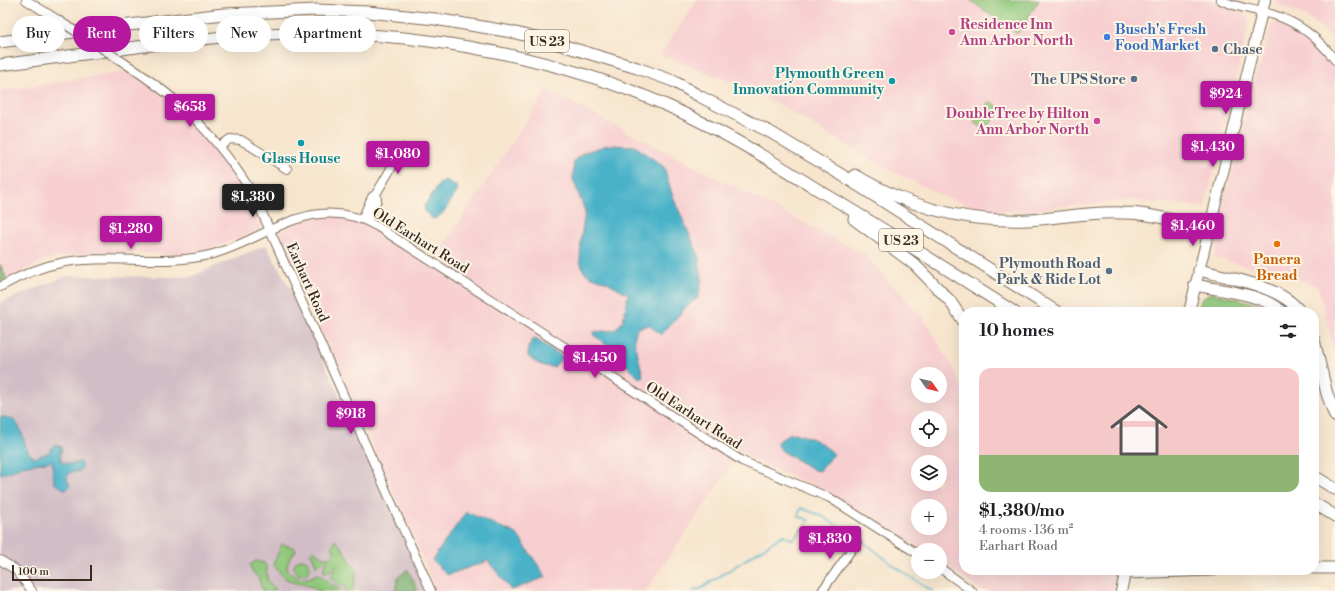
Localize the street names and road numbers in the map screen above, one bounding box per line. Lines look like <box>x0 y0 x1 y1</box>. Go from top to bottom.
road number: US 23 <box>525 30 569 52</box>
street label: Old Earhart Road <box>369 204 472 278</box>
road number: US 23 <box>879 229 923 251</box>
street label: Earhart Road <box>282 240 333 325</box>
street label: Old Earhart Road <box>642 378 745 454</box>

